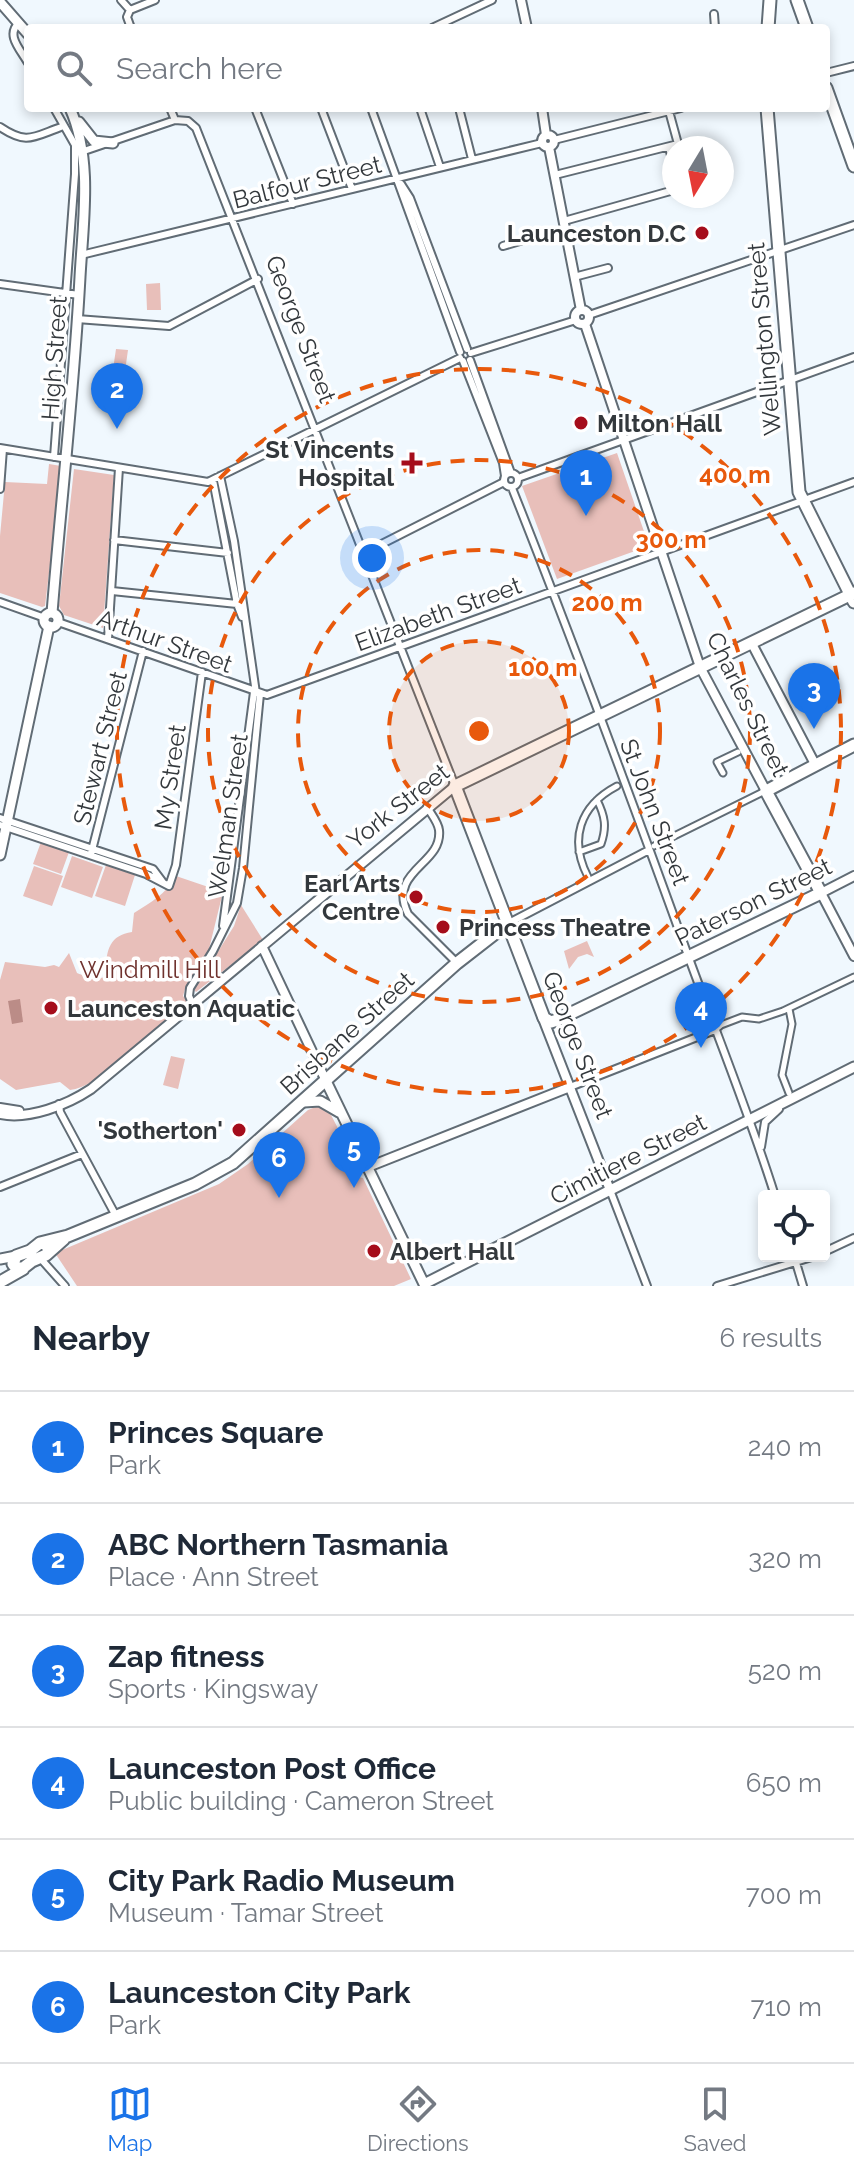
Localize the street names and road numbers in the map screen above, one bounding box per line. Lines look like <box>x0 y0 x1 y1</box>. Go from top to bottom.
street label: Balfour Street <box>230 150 384 214</box>
street label: Wellington Street <box>741 241 787 437</box>
street label: George Street <box>260 251 342 407</box>
street label: High Street <box>35 295 73 421</box>
street label: Elizabeth Street <box>351 570 525 658</box>
street label: Arthur Street <box>94 603 236 679</box>
street label: Charles Street <box>701 627 795 781</box>
street label: Stewart Street <box>67 668 133 828</box>
street label: My Street <box>148 722 192 832</box>
street label: Welman Street <box>202 732 254 900</box>
street label: St John Street <box>614 735 696 889</box>
street label: York Street <box>341 757 455 855</box>
street label: Paterson Street <box>670 852 836 952</box>
street label: Brisbane Street <box>274 965 420 1101</box>
street label: George Street <box>537 967 619 1123</box>
street label: Cimitiere Street <box>545 1107 711 1211</box>

